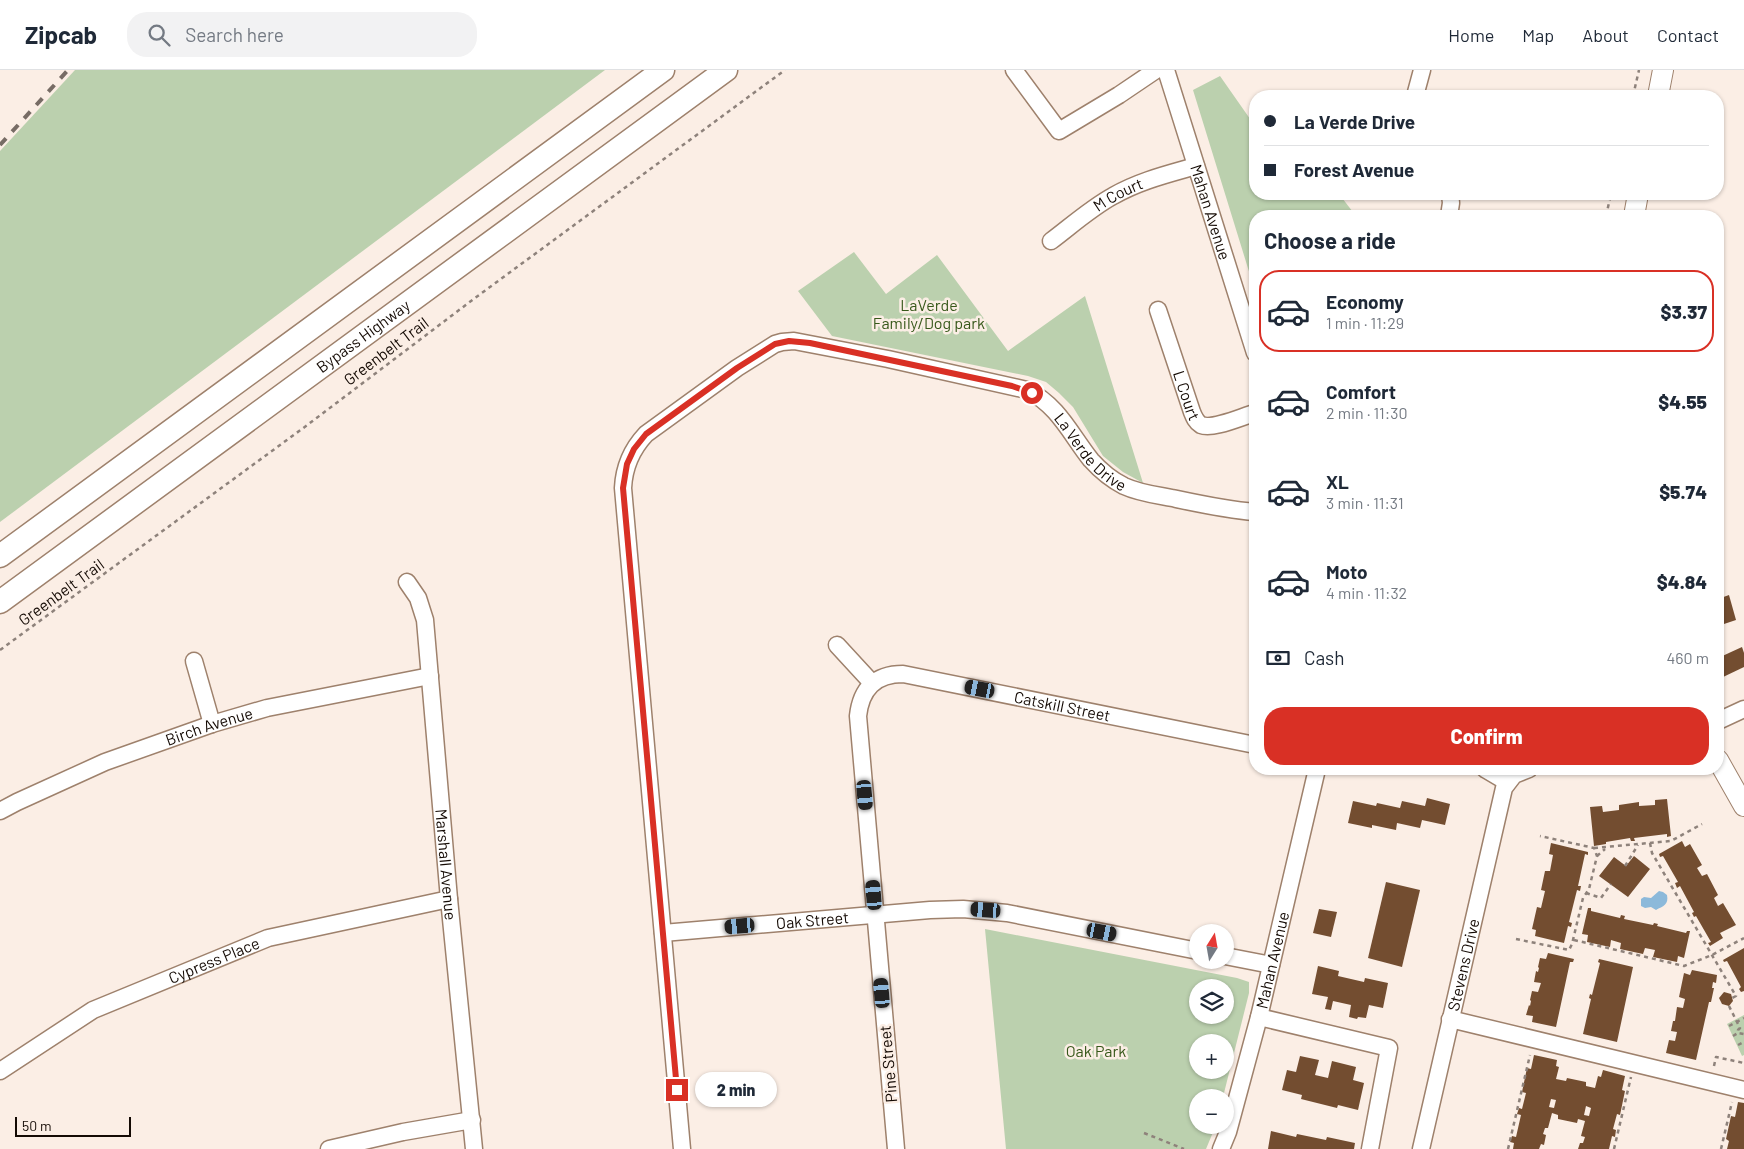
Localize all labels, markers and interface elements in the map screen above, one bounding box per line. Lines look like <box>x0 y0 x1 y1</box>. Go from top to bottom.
search box <box>127 12 477 57</box>
text: Zipcab <box>25 20 97 49</box>
icon: search <box>145 21 173 49</box>
text: Search here <box>185 23 284 46</box>
text: Home <box>1448 24 1494 46</box>
text: Map <box>1522 24 1554 46</box>
text: About <box>1582 24 1629 46</box>
text: Contact <box>1657 24 1719 46</box>
text: La Verde Drive <box>1294 110 1415 133</box>
text: Forest Avenue <box>1294 158 1414 181</box>
street label: Mahan Avenue <box>1187 162 1235 262</box>
street label: M Court <box>1089 173 1145 215</box>
text: Choose a ride <box>1264 227 1396 253</box>
icon: car <box>1266 289 1311 334</box>
text: Economy <box>1326 290 1404 313</box>
street label: Bypass Highway <box>312 295 414 376</box>
park label: LaVerde Family/Dog park <box>873 295 985 332</box>
text: $3.37 <box>1661 300 1707 323</box>
street label: Greenbelt Trail <box>340 313 432 389</box>
text: 1 min · 11:29 <box>1326 313 1404 332</box>
street label: L Court <box>1170 368 1204 423</box>
icon: car <box>1266 379 1311 424</box>
text: Comfort <box>1326 380 1396 403</box>
route start <box>1021 382 1043 404</box>
text: $4.55 <box>1658 390 1707 413</box>
text: 2 min · 11:30 <box>1326 403 1407 422</box>
street label: La Verde Drive <box>1051 408 1130 495</box>
icon: car <box>1266 469 1311 514</box>
text: XL <box>1326 470 1349 493</box>
text: $5.74 <box>1659 480 1707 503</box>
text: 3 min · 11:31 <box>1326 493 1404 512</box>
street label: Greenbelt Trail <box>14 554 107 629</box>
icon: car <box>1266 559 1311 604</box>
text: Moto <box>1326 560 1368 583</box>
text: $4.84 <box>1657 570 1707 593</box>
text: 4 min · 11:32 <box>1326 583 1407 602</box>
icon: cash <box>1264 644 1292 672</box>
text: Cash <box>1304 646 1345 669</box>
text: 460 m <box>1666 648 1709 667</box>
car <box>963 679 996 699</box>
street label: Catskill Street <box>1013 687 1112 725</box>
street label: Birch Avenue <box>163 703 255 749</box>
button: Confirm <box>1264 707 1709 765</box>
car <box>856 779 873 811</box>
street label: Marshall Avenue <box>432 808 461 921</box>
car <box>865 879 882 911</box>
car <box>970 901 1001 919</box>
street label: Oak Street <box>775 907 850 932</box>
street label: Mahan Avenue <box>1251 909 1292 1010</box>
car <box>724 917 755 935</box>
street label: Stevens Drive <box>1443 917 1483 1013</box>
car <box>1085 922 1118 942</box>
north arrow <box>1189 924 1234 969</box>
map controls <box>1189 924 1234 1134</box>
street label: Cypress Place <box>165 933 262 987</box>
car <box>873 977 890 1009</box>
button: layers <box>1189 979 1234 1024</box>
street label: Pine Street <box>875 1025 900 1103</box>
button: + <box>1189 1034 1234 1079</box>
park label: Oak Park <box>1066 1041 1126 1060</box>
callout: 2 min <box>694 1072 777 1108</box>
route end <box>666 1079 688 1101</box>
text: 2 min <box>717 1080 755 1099</box>
button: − <box>1189 1089 1234 1134</box>
scale bar <box>15 1114 131 1137</box>
text: 50 m <box>22 1117 51 1134</box>

